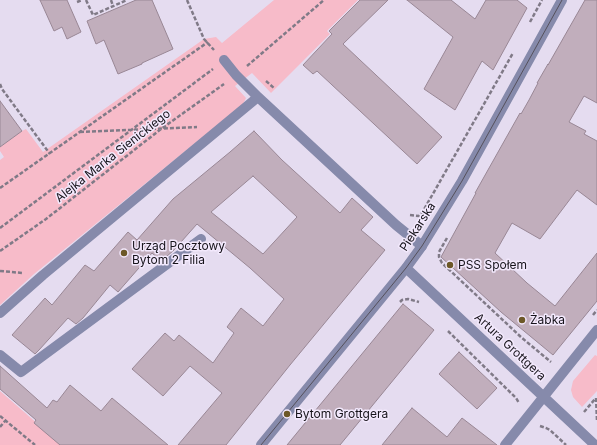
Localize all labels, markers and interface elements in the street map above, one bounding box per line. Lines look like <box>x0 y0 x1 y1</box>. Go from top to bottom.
street label: Alejka Marka Sienickiego <box>53 107 173 205</box>
street label: Piekarska <box>397 200 439 254</box>
place label: Urząd Pocztowy Bytom 2 Filia <box>132 239 225 267</box>
marker: Urząd Pocztowy Bytom 2 Filia <box>119 248 129 258</box>
place label: PSS Społem <box>458 258 527 272</box>
marker: PSS Społem <box>445 260 455 270</box>
street label: Artura Grottgera <box>471 310 549 384</box>
place label: Żabka <box>530 313 565 327</box>
marker: Żabka <box>517 315 527 325</box>
place label: Bytom Grottgera <box>295 407 388 421</box>
marker: Bytom Grottgera <box>282 409 292 419</box>

